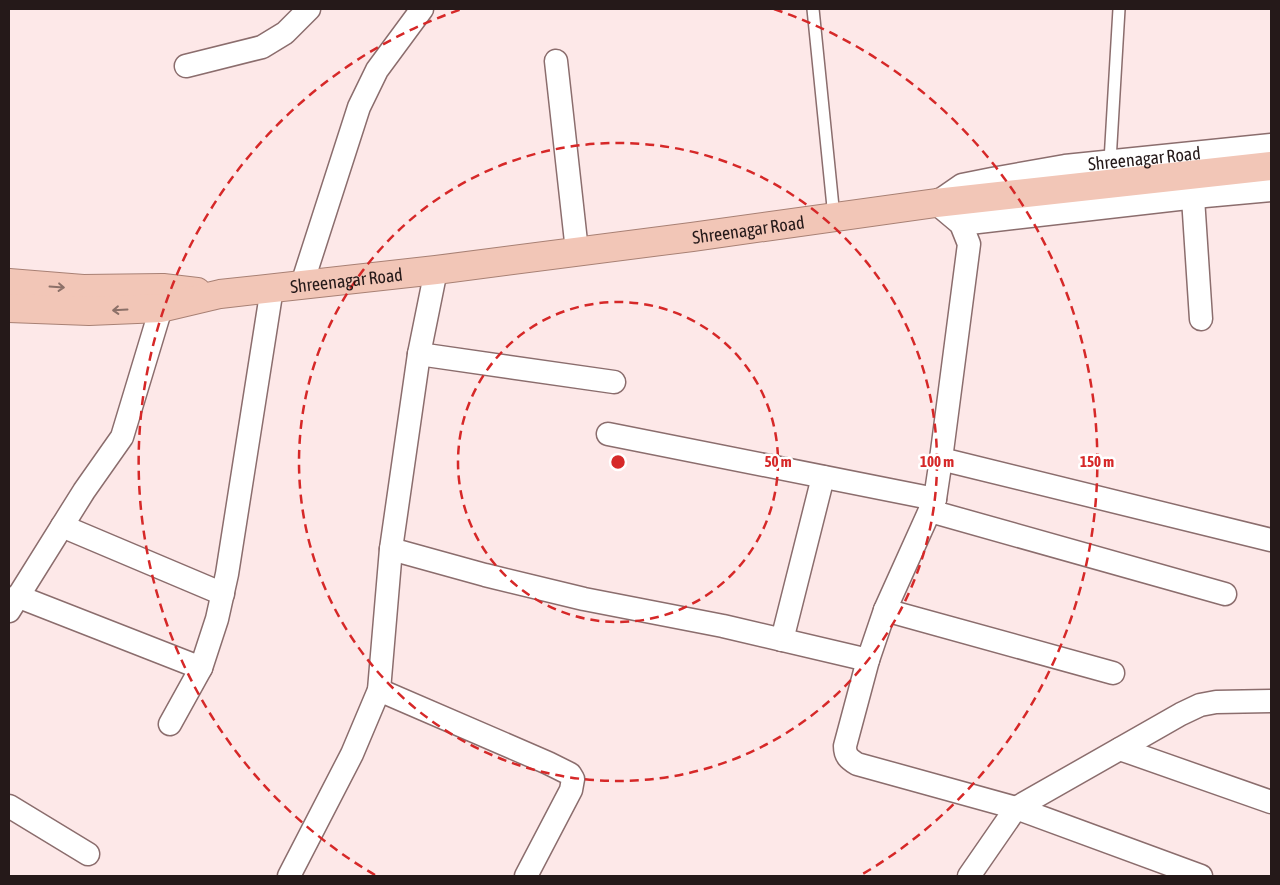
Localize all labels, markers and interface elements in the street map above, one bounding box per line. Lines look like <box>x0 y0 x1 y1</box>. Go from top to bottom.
street label: Shreenagar Road <box>1087 142 1202 174</box>
street label: Shreenagar Road <box>691 211 806 247</box>
street label: Shreenagar Road <box>289 263 404 297</box>
one-way arrow <box>49 282 65 291</box>
one-way arrow <box>113 305 129 314</box>
centre of rings <box>609 453 627 471</box>
text: 50 m <box>765 453 792 470</box>
text: 100 m <box>920 453 954 470</box>
text: 150 m <box>1080 453 1114 470</box>

